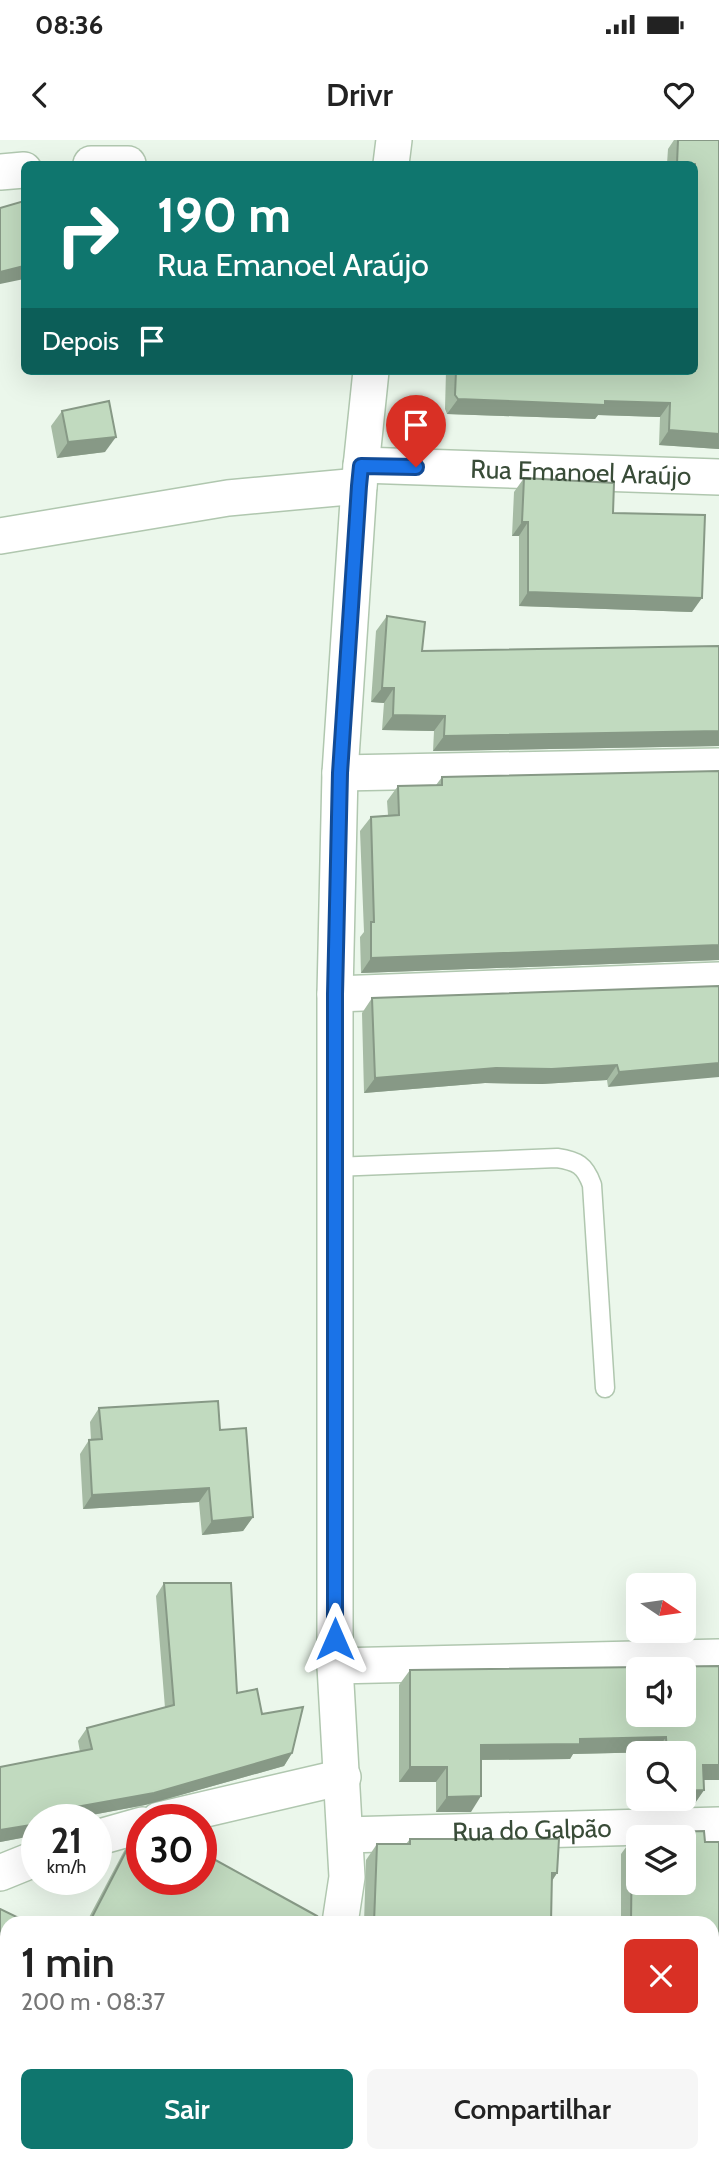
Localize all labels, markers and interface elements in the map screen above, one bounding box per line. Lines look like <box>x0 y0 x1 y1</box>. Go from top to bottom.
text: 08:36 <box>35 9 103 41</box>
text: Drivr <box>326 75 393 114</box>
icon: back <box>21 76 59 114</box>
icon: heart <box>660 76 698 114</box>
text: 190 m <box>157 185 291 244</box>
icon: right <box>42 189 133 280</box>
text: Rua Emanoel Araújo <box>157 245 429 284</box>
icon: arrive <box>133 322 171 360</box>
text: Depois <box>42 325 119 357</box>
pin <box>386 395 446 467</box>
icon: arrive <box>397 406 435 444</box>
street label: Rua Emanoel Araújo <box>470 453 692 492</box>
north arrow <box>626 1573 696 1643</box>
map controls <box>626 1573 696 1895</box>
position arrow <box>298 1602 372 1676</box>
button: sound <box>626 1657 696 1727</box>
button: search <box>626 1741 696 1811</box>
speed limit sign: 30 <box>126 1804 217 1895</box>
street label: Rua do Galpão <box>452 1812 612 1848</box>
text: 21 <box>51 1819 82 1862</box>
button: layers <box>626 1825 696 1895</box>
text: km/h <box>47 1856 86 1878</box>
text: 1 min <box>21 1936 115 1988</box>
button: close <box>624 1939 698 2013</box>
text: 200 m · 08:37 <box>21 1988 165 2016</box>
button: Sair <box>21 2069 353 2149</box>
button: Compartilhar <box>367 2069 698 2149</box>

